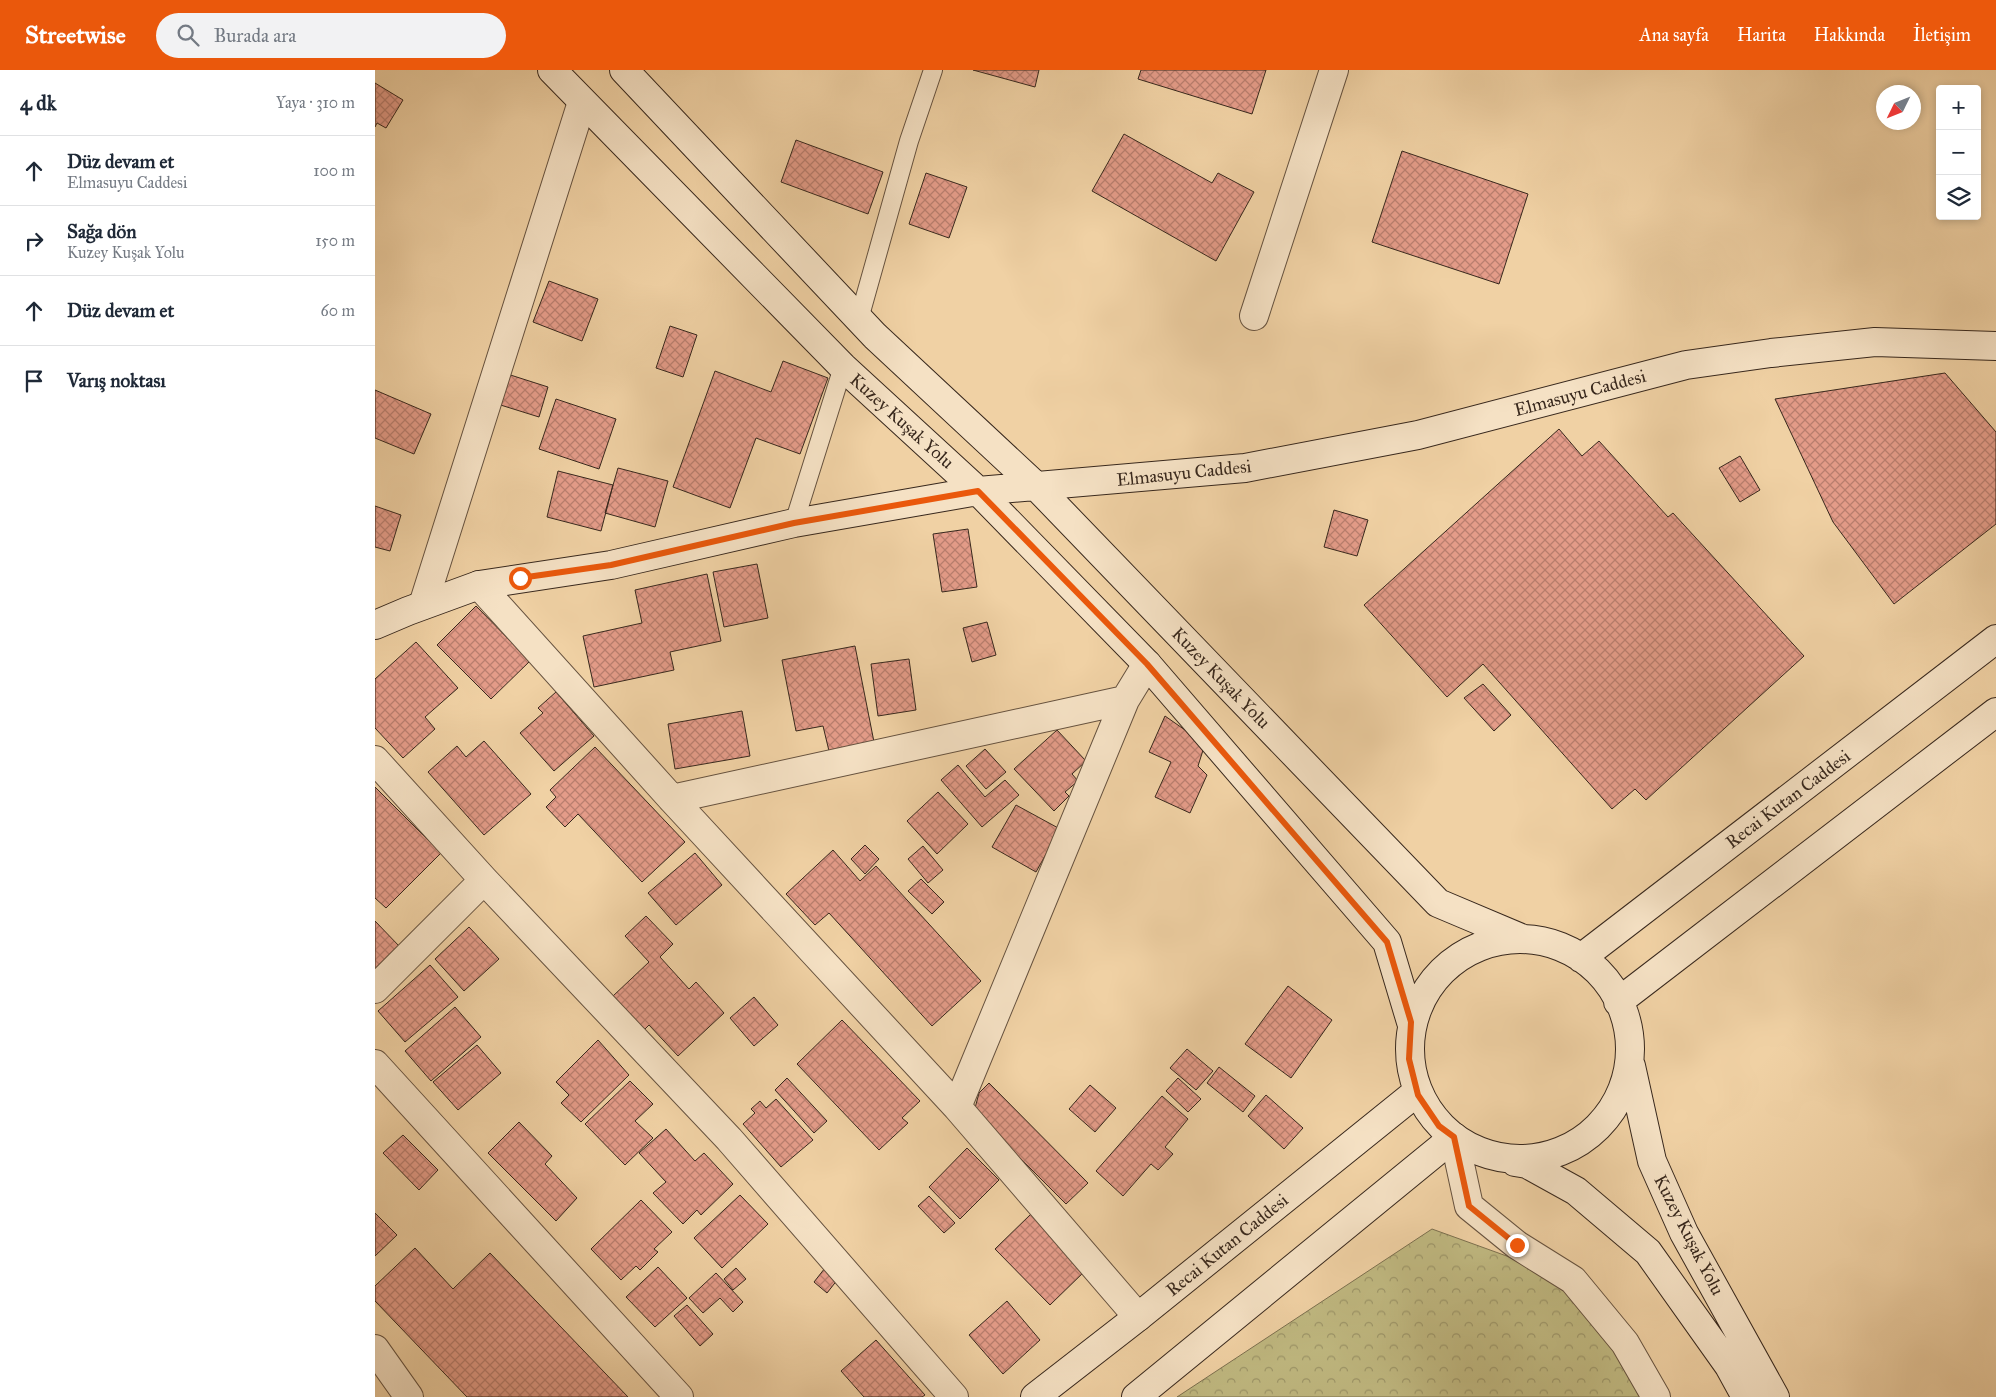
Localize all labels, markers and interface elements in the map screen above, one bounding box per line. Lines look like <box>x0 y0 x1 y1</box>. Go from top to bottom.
search box <box>156 13 506 58</box>
text: Streetwise <box>25 20 126 50</box>
icon: search <box>174 21 202 49</box>
text: Burada ara <box>214 24 296 47</box>
text: Ana sayfa <box>1640 24 1709 46</box>
text: Harita <box>1737 24 1786 46</box>
text: Hakkında <box>1814 24 1885 46</box>
text: İletişim <box>1913 24 1971 46</box>
north arrow <box>1876 85 1921 130</box>
map controls <box>1936 85 1981 220</box>
button: + <box>1936 85 1981 130</box>
text: 4 dk <box>20 90 57 116</box>
text: Yaya · 310 m <box>276 93 355 112</box>
button: − <box>1936 130 1981 175</box>
text: Düz devam et <box>67 150 174 173</box>
icon: ahead <box>20 157 48 185</box>
text: 100 m <box>313 161 355 180</box>
text: Elmasuyu Caddesi <box>67 173 187 192</box>
button: layers <box>1936 175 1981 220</box>
text: Sağa dön <box>67 220 136 243</box>
icon: right <box>20 227 48 255</box>
text: 150 m <box>315 231 355 250</box>
text: Kuzey Kuşak Yolu <box>67 243 185 262</box>
icon: ahead <box>20 297 48 325</box>
text: Düz devam et <box>67 299 174 322</box>
text: 60 m <box>321 301 355 320</box>
street label: Elmasuyu Caddesi <box>1512 365 1648 421</box>
icon: arrive <box>20 367 48 395</box>
text: Varış noktası <box>67 369 166 392</box>
street label: Kuzey Kuşak Yolu <box>846 369 959 474</box>
street label: Elmasuyu Caddesi <box>1116 455 1253 491</box>
route start <box>509 567 532 590</box>
street label: Kuzey Kuşak Yolu <box>1167 623 1275 733</box>
street label: Recai Kutan Caddesi <box>1721 745 1855 853</box>
street label: Kuzey Kuşak Yolu <box>1649 1171 1729 1299</box>
street label: Recai Kutan Caddesi <box>1162 1189 1293 1301</box>
route end <box>1506 1234 1529 1257</box>

